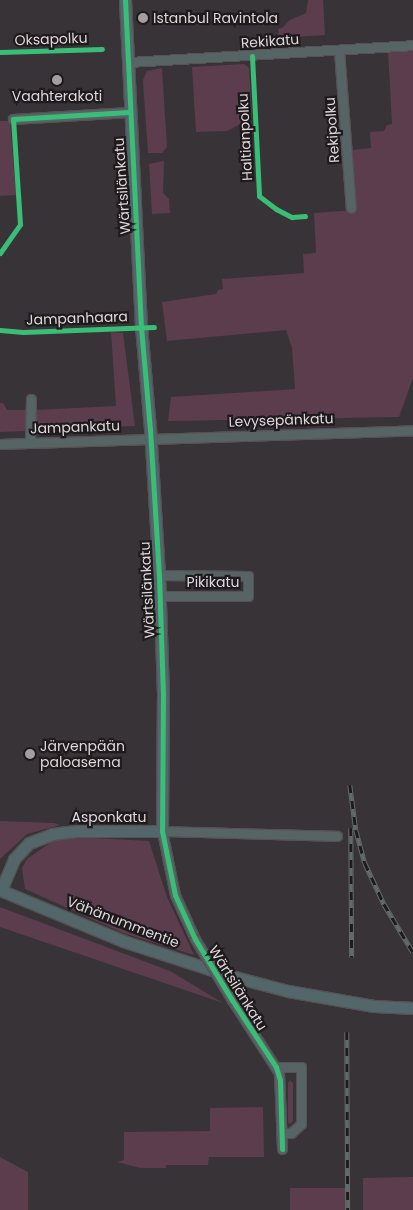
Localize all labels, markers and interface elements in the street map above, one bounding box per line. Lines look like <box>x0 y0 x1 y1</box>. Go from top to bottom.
place label: Istanbul Ravintola <box>153 10 278 26</box>
marker: Istanbul Ravintola <box>137 12 149 24</box>
street label: Oksapolku <box>14 29 88 49</box>
street label: Rekikatu <box>240 31 300 51</box>
marker: Vaahterakoti <box>51 74 63 86</box>
place label: Vaahterakoti <box>12 88 102 104</box>
street label: Haltianpolku <box>234 93 256 181</box>
street label: Rekipolku <box>321 97 343 163</box>
street label: Wärtsilänkatu <box>110 137 134 235</box>
street label: Jampanhaara <box>26 308 128 328</box>
street label: Levysepänkatu <box>228 410 334 430</box>
street label: Jampankatu <box>30 417 120 437</box>
street label: Wärtsilänkatu <box>136 541 158 639</box>
street label: Pikikatu <box>187 574 239 590</box>
place label: Järvenpään paloasema <box>40 738 125 770</box>
marker: Järvenpään paloasema <box>24 748 36 760</box>
street label: Asponkatu <box>72 809 146 825</box>
street label: Vähänummentie <box>64 893 182 951</box>
street label: Wärtsilänkatu <box>205 943 271 1033</box>

